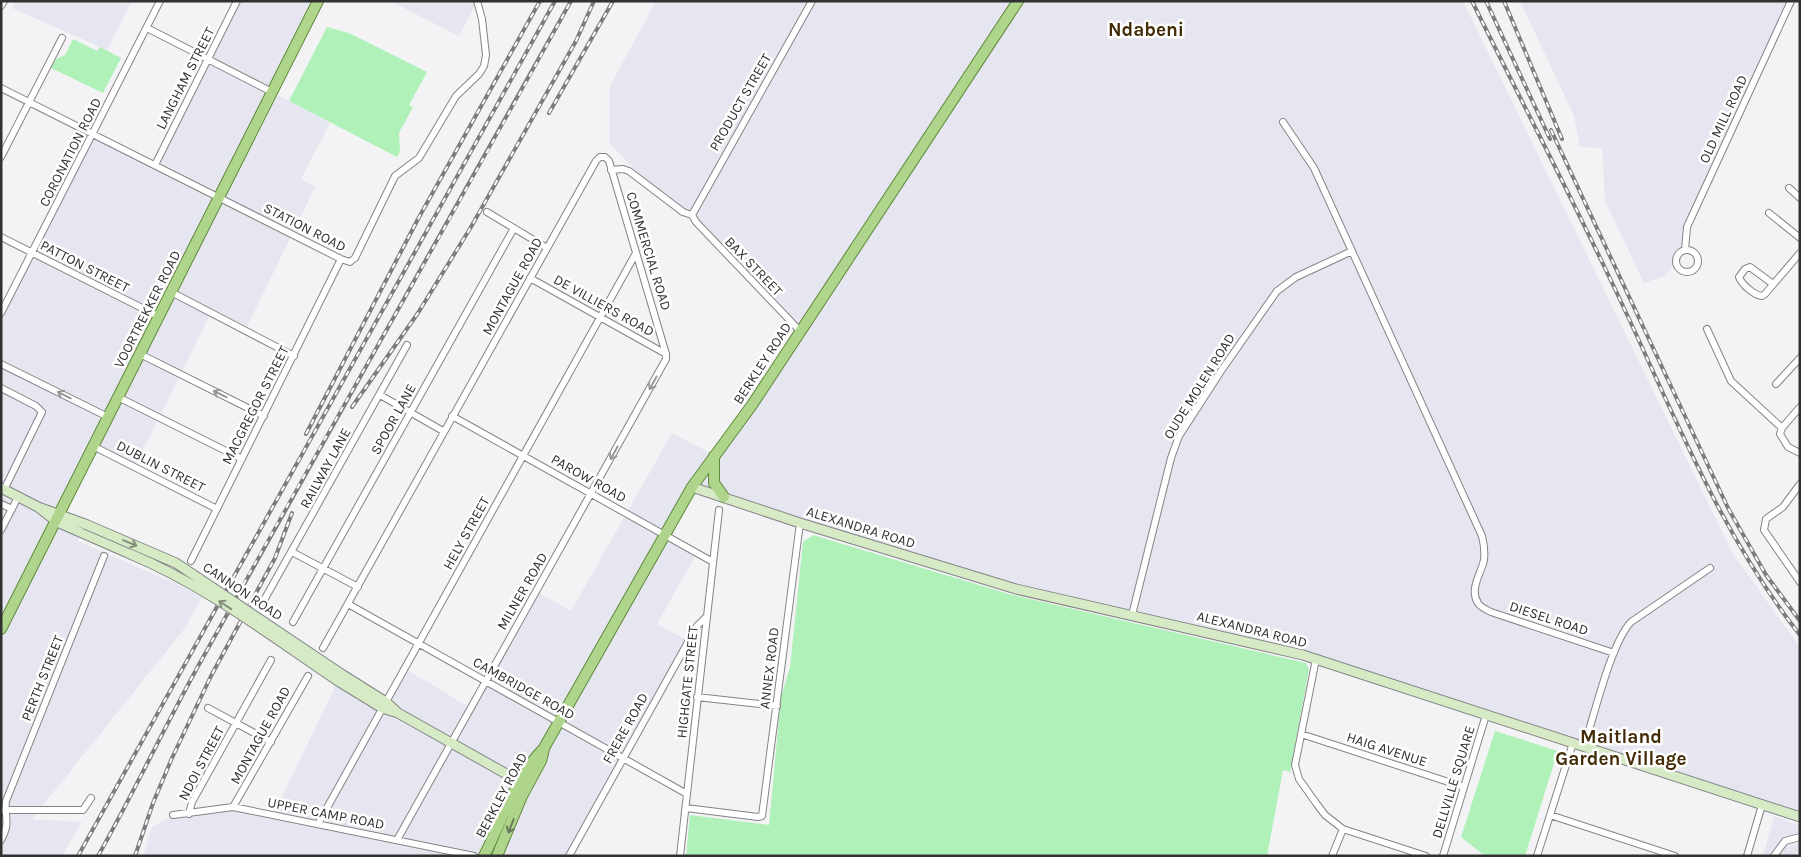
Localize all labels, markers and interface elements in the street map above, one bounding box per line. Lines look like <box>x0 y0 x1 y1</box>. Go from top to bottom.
district label: Ndabeni <box>1108 19 1184 41</box>
street label: LANGHAM STREET <box>152 24 219 132</box>
street label: PRODUCT STREET <box>706 51 775 154</box>
street label: OLD MILL ROAD <box>1696 72 1751 166</box>
street label: CORONATION ROAD <box>36 95 105 210</box>
street label: COMMERCIAL ROAD <box>622 190 675 312</box>
street label: STATION ROAD <box>261 199 349 255</box>
street label: BAX STREET <box>721 233 786 300</box>
street label: MONTAGUE ROAD <box>479 234 546 338</box>
street label: PATTON STREET <box>38 237 132 296</box>
street label: VOORTREKKER ROAD <box>110 248 184 371</box>
street label: DE VILLIERS ROAD <box>550 271 657 340</box>
street label: BERKLEY ROAD <box>730 319 795 407</box>
street label: OUDE MOLEN ROAD <box>1160 330 1239 442</box>
street label: MACGREGOR STREET <box>218 343 293 467</box>
one-way arrow <box>648 375 657 390</box>
street label: SPOOR LANE <box>367 381 420 458</box>
one-way arrow <box>213 389 228 398</box>
one-way arrow <box>57 390 72 399</box>
street label: RAILWAY LANE <box>296 425 355 511</box>
street label: DUBLIN STREET <box>114 437 208 496</box>
one-way arrow <box>609 446 619 460</box>
street label: PAROW ROAD <box>548 451 629 506</box>
street label: HELY STREET <box>439 494 493 573</box>
street label: ALEXANDRA ROAD <box>804 503 917 552</box>
one-way arrow <box>122 539 137 549</box>
street label: MILNER ROAD <box>493 550 551 633</box>
street label: CANNON ROAD <box>200 558 286 624</box>
street label: DIESEL ROAD <box>1507 598 1591 639</box>
one-way arrow <box>218 600 232 611</box>
street label: ALEXANDRA ROAD <box>1195 608 1309 651</box>
street label: HIGHGATE STREET <box>673 625 702 739</box>
street label: ANNEX ROAD <box>756 626 783 710</box>
street label: PERTH STREET <box>18 633 67 723</box>
street label: CAMBRIDGE ROAD <box>470 653 578 724</box>
street label: MONTAGUE ROAD <box>227 683 294 787</box>
street label: FRERE ROAD <box>599 690 652 767</box>
street label: NDOI STREET <box>175 723 228 803</box>
street label: DELLVILLE SQUARE <box>1428 724 1479 841</box>
district label: Maitland Garden Village <box>1555 726 1687 770</box>
street label: HAIG AVENUE <box>1344 728 1429 770</box>
street label: BERKLEY ROAD <box>472 750 531 841</box>
street label: UPPER CAMP ROAD <box>266 794 386 833</box>
one-way arrow <box>506 818 515 834</box>

